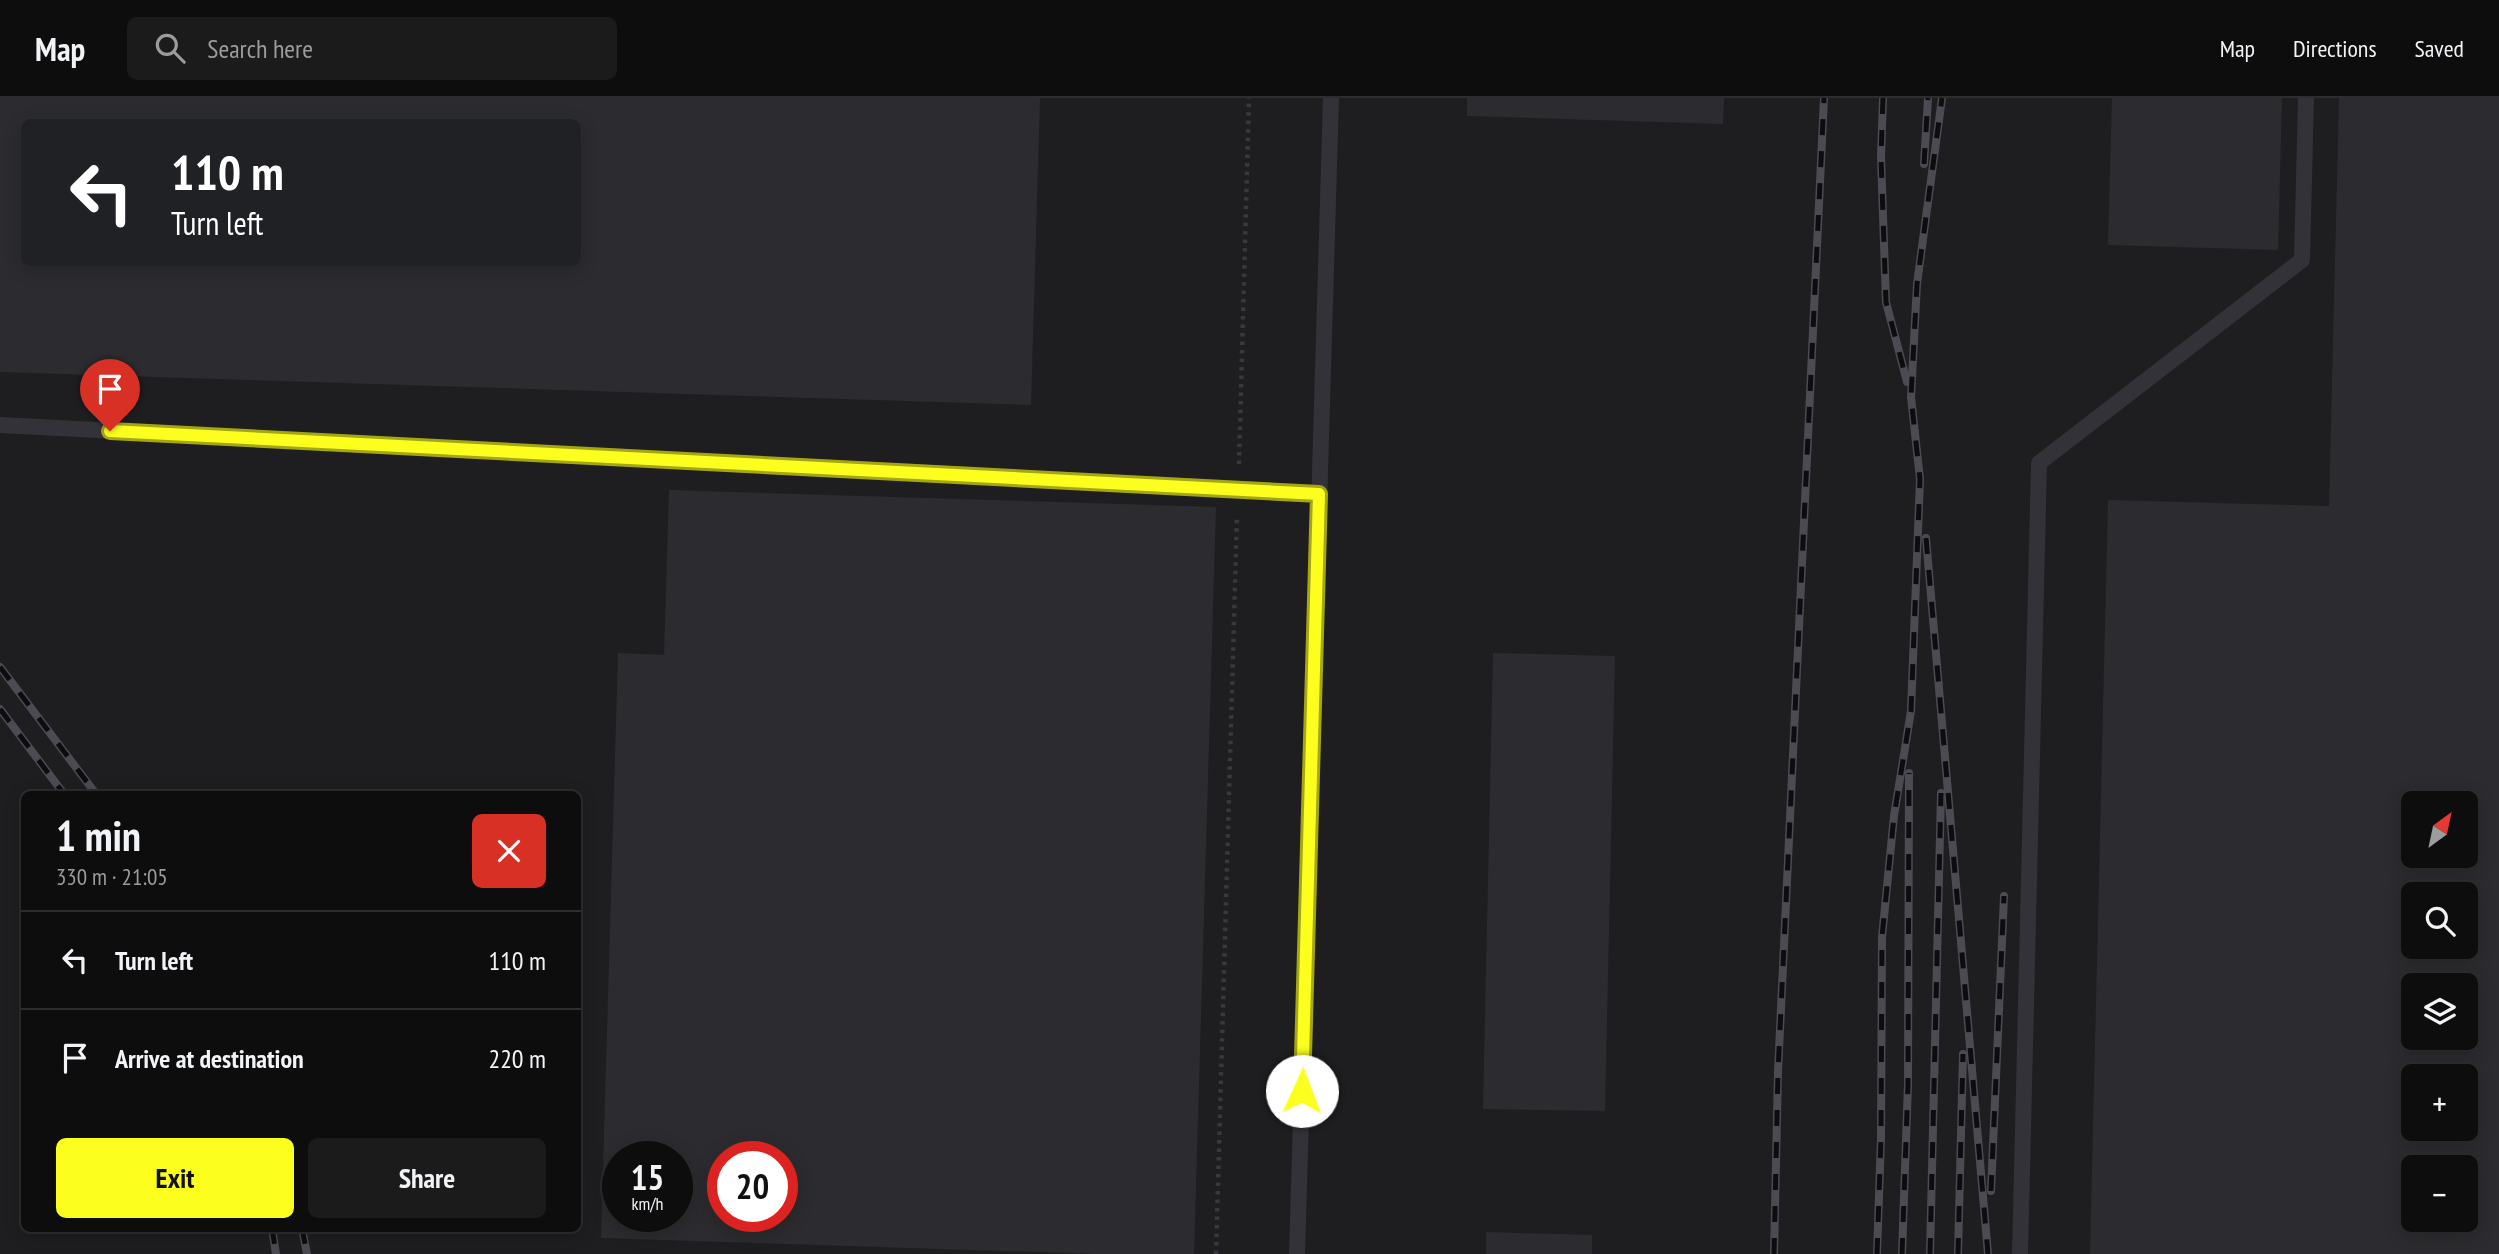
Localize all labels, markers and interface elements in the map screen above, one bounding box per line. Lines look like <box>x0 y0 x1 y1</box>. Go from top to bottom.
search box <box>127 17 617 80</box>
text: Map <box>35 27 85 70</box>
icon: search <box>151 29 189 67</box>
text: Search here <box>207 32 313 65</box>
text: Map <box>2220 33 2255 64</box>
text: Directions <box>2293 33 2377 64</box>
text: Saved <box>2415 33 2464 64</box>
text: 110 m <box>171 140 284 204</box>
icon: left <box>56 147 147 238</box>
text: Turn left <box>171 202 263 244</box>
pin <box>80 359 140 431</box>
icon: arrive <box>91 370 129 408</box>
north arrow <box>2401 791 2478 868</box>
map controls <box>2401 791 2478 1232</box>
text: 1 min <box>56 808 141 863</box>
button: close <box>472 814 546 888</box>
text: 330 m · 21:05 <box>56 862 168 891</box>
button: search <box>2401 882 2478 959</box>
icon: left <box>56 941 94 979</box>
text: Turn left <box>115 944 193 977</box>
text: 110 m <box>488 944 546 977</box>
button: layers <box>2401 973 2478 1050</box>
icon: arrive <box>56 1039 94 1077</box>
text: Arrive at destination <box>115 1042 304 1075</box>
text: 220 m <box>488 1042 546 1075</box>
position arrow <box>1265 1054 1339 1128</box>
button: + <box>2401 1064 2478 1141</box>
button: Exit <box>56 1138 294 1218</box>
button: Share <box>308 1138 546 1218</box>
speed limit sign: 20 <box>707 1141 798 1232</box>
text: 15 <box>631 1154 664 1200</box>
button: − <box>2401 1155 2478 1232</box>
text: km/h <box>632 1192 663 1215</box>

